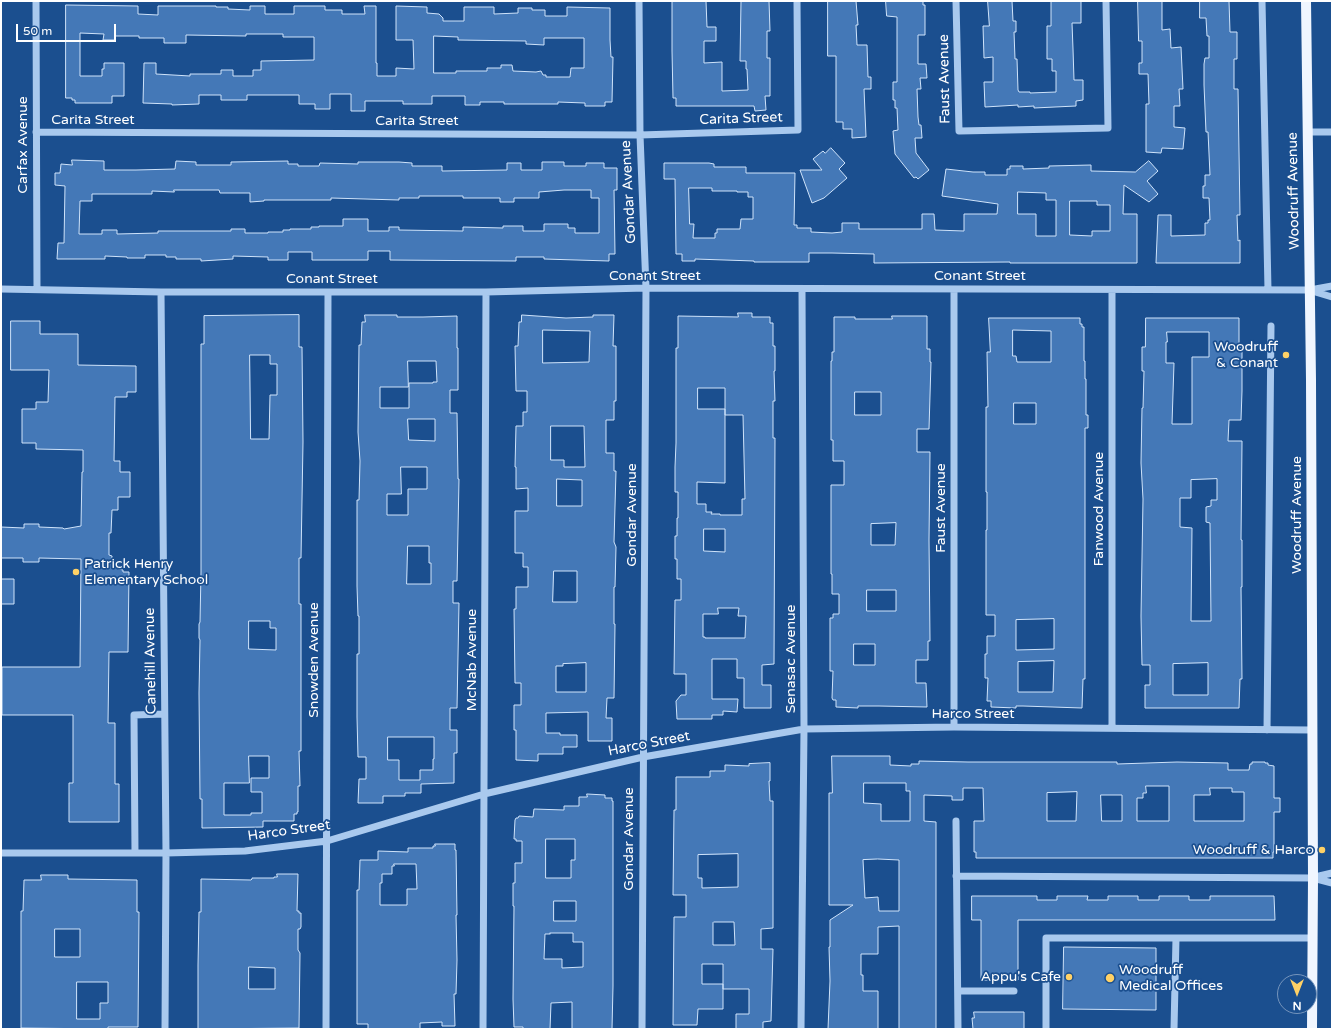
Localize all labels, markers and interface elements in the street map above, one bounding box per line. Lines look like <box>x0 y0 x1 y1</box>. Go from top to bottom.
scale bar <box>18 16 118 42</box>
text: 50 m <box>23 24 52 38</box>
street label: Faust Avenue <box>936 34 954 124</box>
street label: Carfax Avenue <box>15 96 31 194</box>
street label: Carita Street <box>699 109 783 129</box>
street label: Carita Street <box>51 112 135 128</box>
street label: Carita Street <box>375 113 459 129</box>
street label: Woodruff Avenue <box>1285 132 1303 250</box>
street label: Gondar Avenue <box>618 140 640 244</box>
street label: Conant Street <box>609 268 701 284</box>
street label: Conant Street <box>934 268 1026 284</box>
street label: Conant Street <box>286 271 378 287</box>
place label: Woodruff & Conant <box>1214 339 1278 372</box>
marker: Woodruff & Conant <box>1281 350 1291 360</box>
street label: Fanwood Avenue <box>1091 452 1107 566</box>
street label: Woodruff Avenue <box>1289 456 1305 574</box>
street label: Gondar Avenue <box>624 463 640 567</box>
street label: Faust Avenue <box>933 463 949 553</box>
place label: Patrick Henry Elementary School <box>84 556 208 588</box>
marker: Patrick Henry Elementary School <box>71 567 81 577</box>
street label: Snowden Avenue <box>306 602 322 718</box>
street label: Senasac Avenue <box>783 605 799 713</box>
street label: Canehill Avenue <box>142 607 160 715</box>
street label: McNab Avenue <box>464 609 480 711</box>
street label: Harco Street <box>931 706 1015 722</box>
street label: Harco Street <box>607 728 691 760</box>
street label: Gondar Avenue <box>621 787 637 891</box>
street label: Harco Street <box>247 817 331 845</box>
place label: Woodruff & Harco <box>1193 842 1314 858</box>
marker: Woodruff & Harco <box>1317 845 1327 855</box>
place label: Woodruff Medical Offices <box>1119 962 1223 994</box>
place label: Appu's Cafe <box>981 969 1061 985</box>
marker: Appu's Cafe <box>1064 972 1074 982</box>
marker: Woodruff Medical Offices <box>1104 972 1116 984</box>
north arrow <box>1277 974 1317 1014</box>
text: N <box>1293 999 1301 1012</box>

